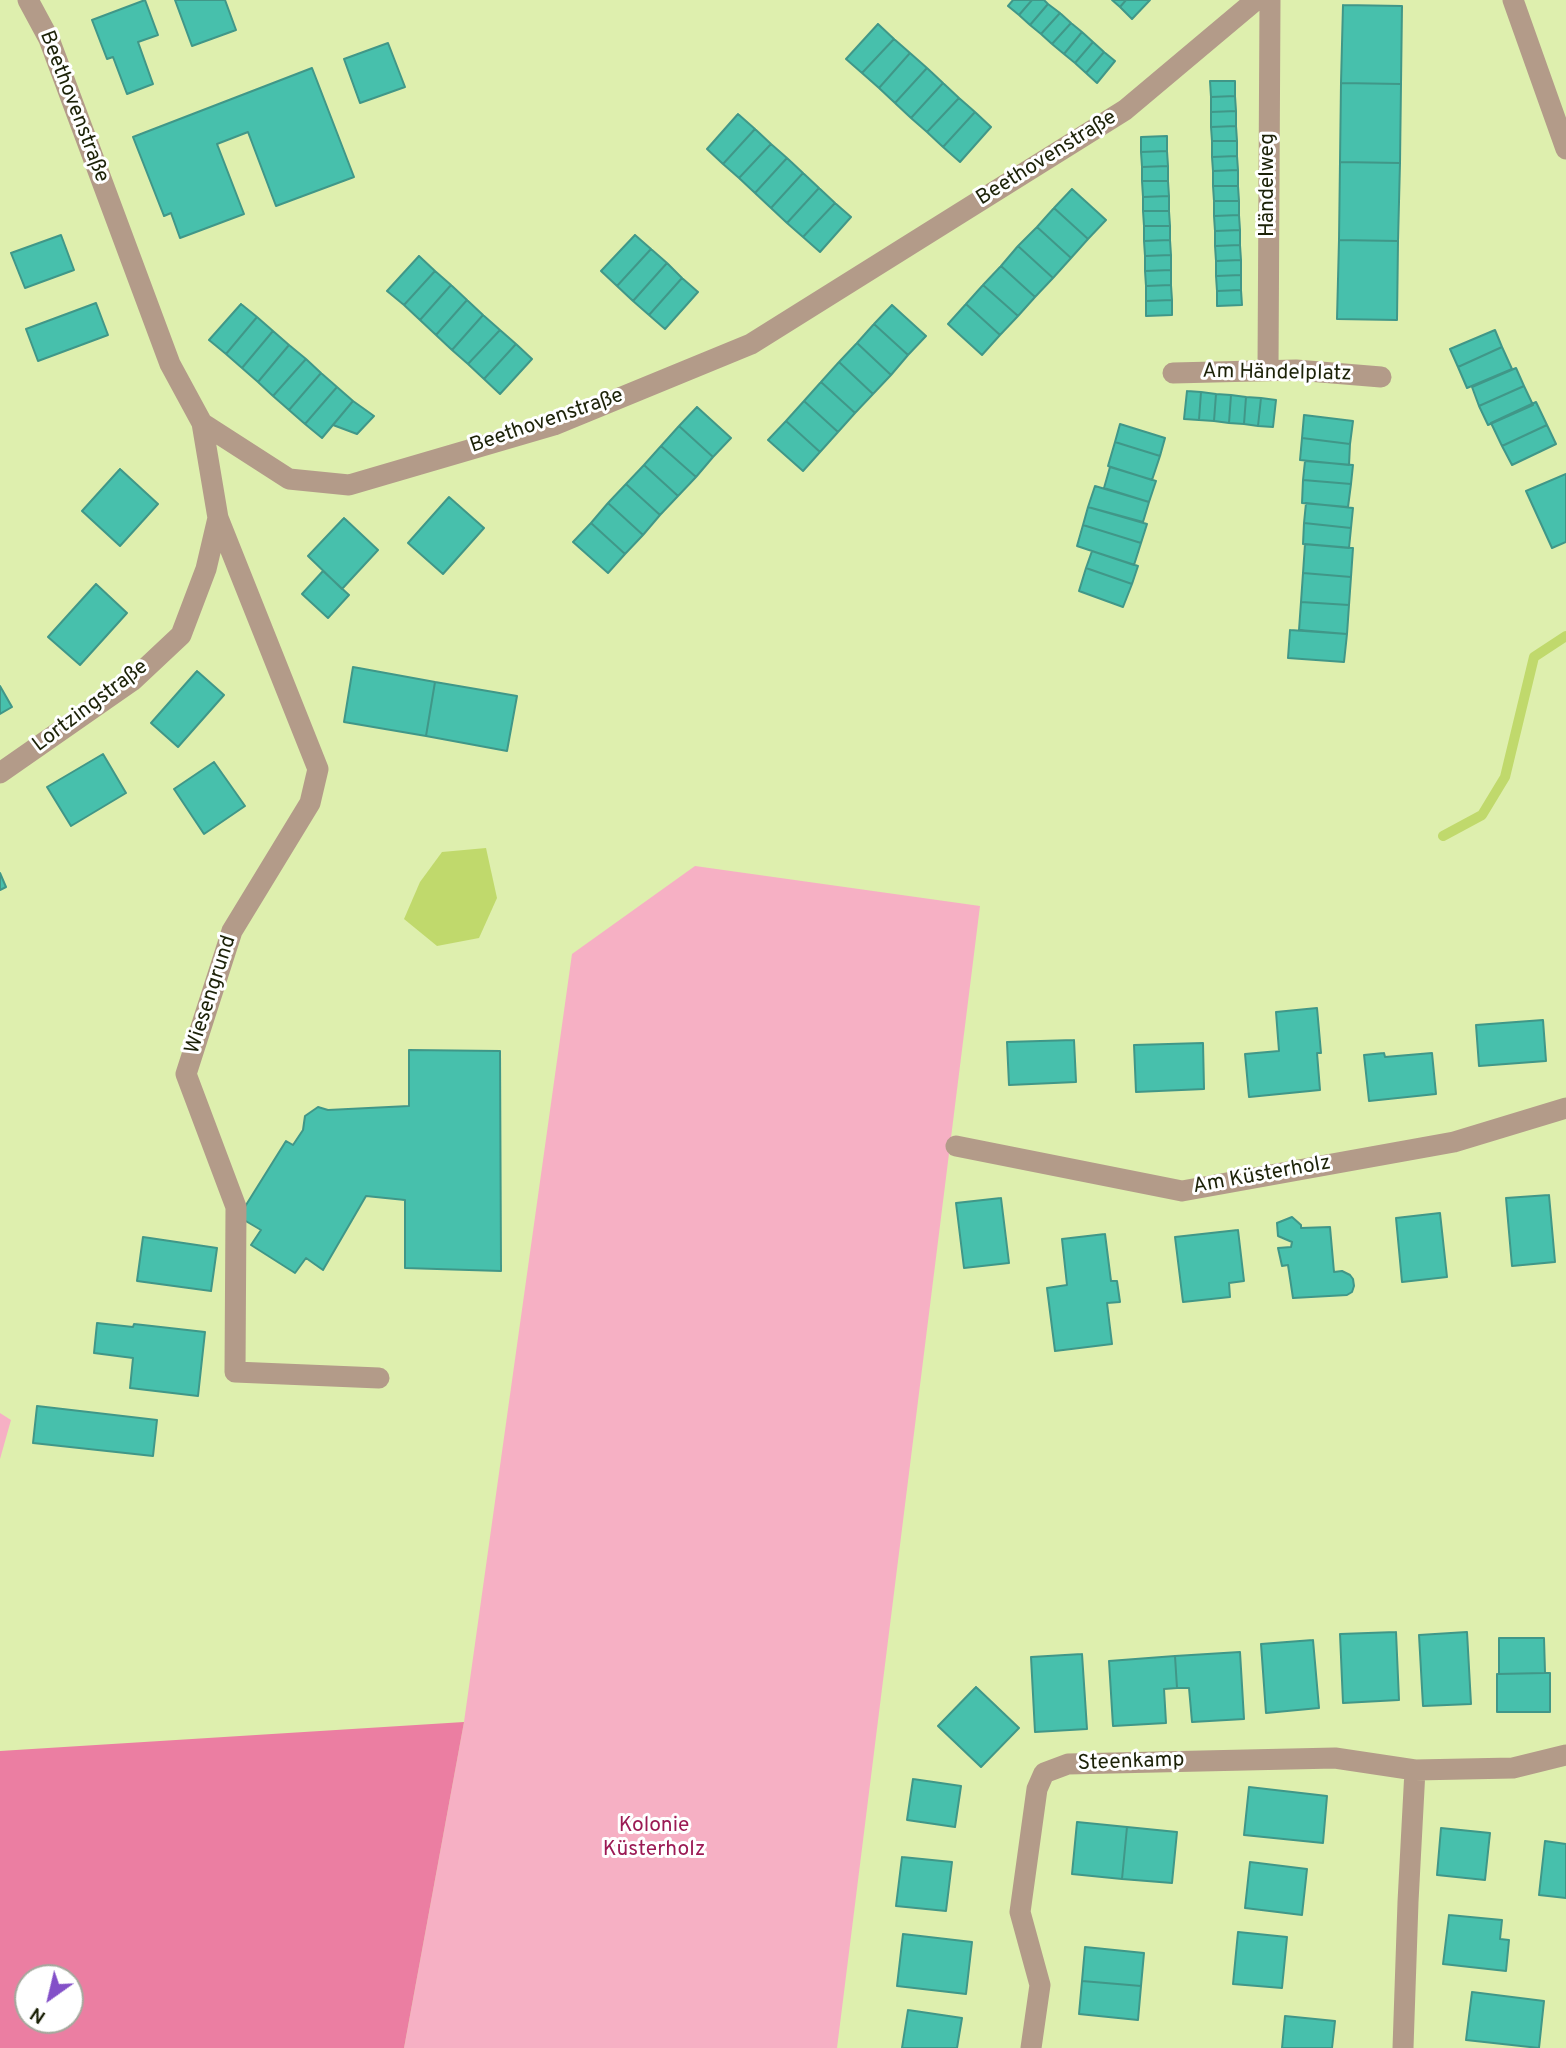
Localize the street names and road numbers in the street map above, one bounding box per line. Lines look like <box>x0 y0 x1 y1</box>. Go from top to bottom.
street label: Beethovenstraße <box>32 28 114 186</box>
street label: Beethovenstraße <box>972 106 1122 212</box>
street label: Händelweg <box>1256 133 1282 237</box>
street label: Am Händelplatz <box>1202 360 1352 388</box>
street label: Beethovenstraße <box>467 384 627 460</box>
street label: Lortzingstraße <box>28 655 154 759</box>
street label: Wiesengrund <box>181 933 243 1057</box>
street label: Am Küsterholz <box>1191 1151 1333 1201</box>
street label: Steenkamp <box>1077 1749 1185 1777</box>

